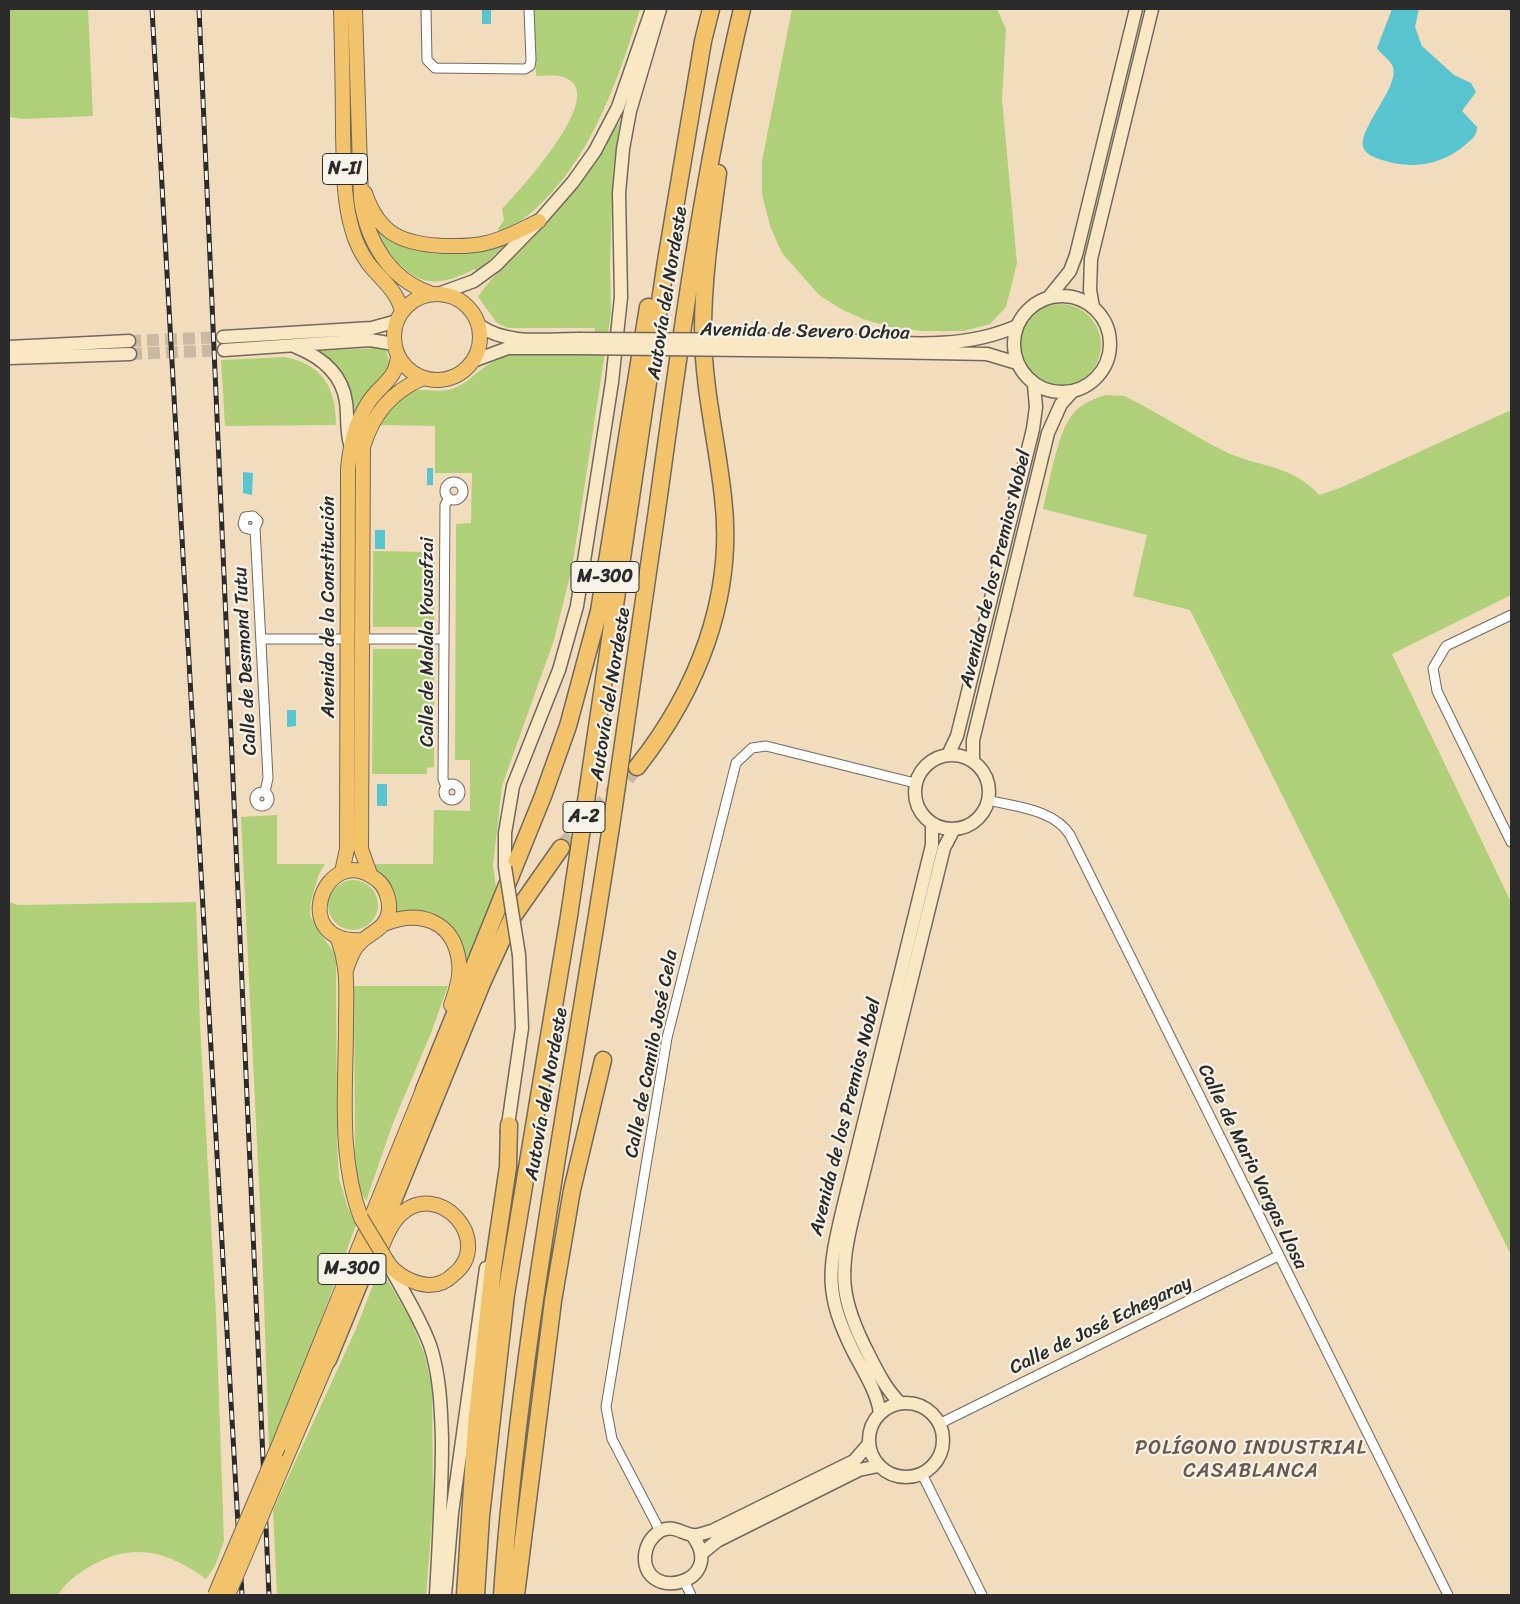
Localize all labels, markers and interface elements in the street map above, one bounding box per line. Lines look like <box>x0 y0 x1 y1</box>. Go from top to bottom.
road number: N-II <box>322 153 368 184</box>
street label: Autovía del Nordeste <box>643 205 693 381</box>
street label: Avenida de Severo Ochoa <box>700 319 910 345</box>
street label: Avenida de los Premios Nobel <box>955 448 1037 690</box>
street label: Avenida de la Constitución <box>318 496 340 718</box>
street label: Calle de Malala Yousafzai <box>417 537 439 747</box>
road number: M-300 <box>571 562 639 592</box>
street label: Calle de Desmond Tutu <box>230 566 262 756</box>
street label: Autovía del Nordeste <box>586 606 636 782</box>
road number: A-2 <box>563 802 605 832</box>
street label: Calle de Camilo José Cela <box>621 948 683 1160</box>
street label: Avenida de los Premios Nobel <box>805 996 887 1238</box>
street label: Autovía del Nordeste <box>521 1006 573 1182</box>
street label: Calle de Mario Vargas Llosa <box>1192 1061 1312 1273</box>
road number: M-300 <box>318 1254 386 1285</box>
street label: Calle de José Echegaray <box>1006 1272 1196 1380</box>
district label: POLÍGONO INDUSTRIAL CASABLANCA <box>1135 1437 1367 1484</box>

